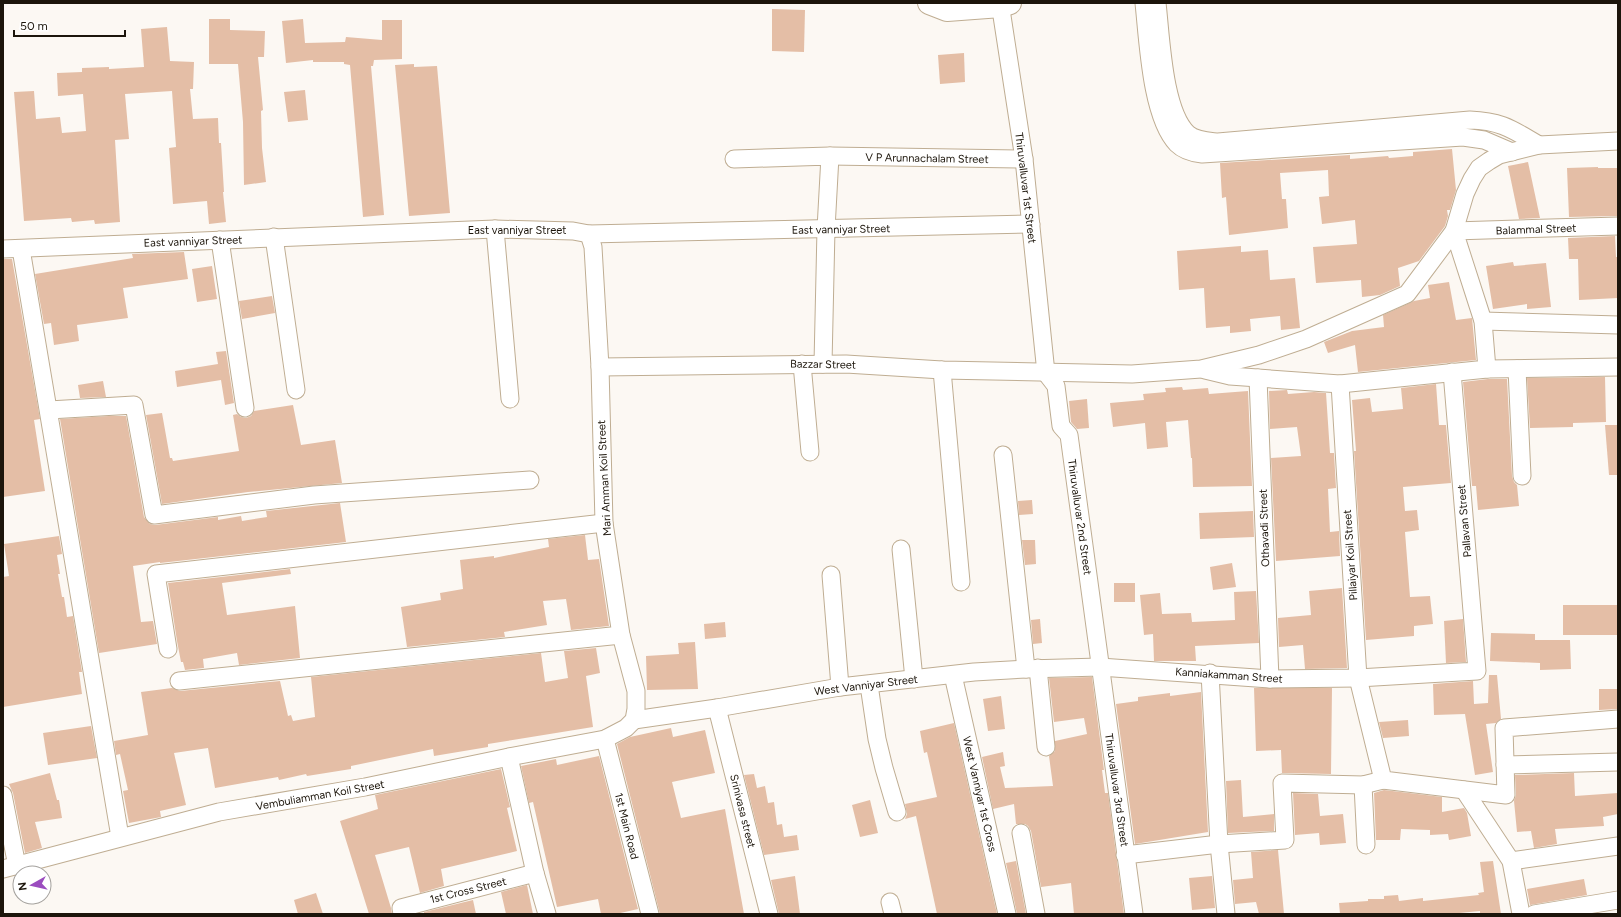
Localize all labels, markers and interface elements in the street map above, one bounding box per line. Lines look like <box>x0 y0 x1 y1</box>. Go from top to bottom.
scale bar <box>14 12 125 38</box>
text: 50 m <box>20 19 48 33</box>
street label: Thiruvalluvar 1st Street <box>1012 132 1039 244</box>
street label: V P Arunnachalam Street <box>865 151 989 166</box>
street label: East vanniyar Street <box>792 222 890 237</box>
street label: Balammal Street <box>1495 222 1577 237</box>
street label: East vanniyar Street <box>468 224 566 237</box>
street label: East vanniyar Street <box>143 233 243 250</box>
street label: Bazzar Street <box>790 357 856 372</box>
street label: Mari Amman Koil Street <box>595 420 614 536</box>
street label: Thiruvalluvar 2nd Street <box>1065 458 1094 576</box>
street label: Pallavan Street <box>1455 484 1474 558</box>
street label: Othavadi Street <box>1257 489 1272 567</box>
street label: Pillaiyar Koil Street <box>1341 509 1360 601</box>
street label: Kanniakamman Street <box>1175 665 1283 686</box>
street label: West Vanniyar Street <box>814 673 919 698</box>
street label: Thiruvalluvar 3rd Street <box>1102 733 1131 847</box>
street label: West Vanniyar 1st Cross <box>960 735 999 853</box>
street label: Srinivasa street <box>727 773 758 849</box>
street label: Vembuliamman Koil Street <box>255 778 385 813</box>
street label: 1st Main Road <box>612 791 641 861</box>
north arrow <box>12 865 52 905</box>
street label: 1st Cross Street <box>429 875 508 906</box>
text: N <box>16 881 30 891</box>

